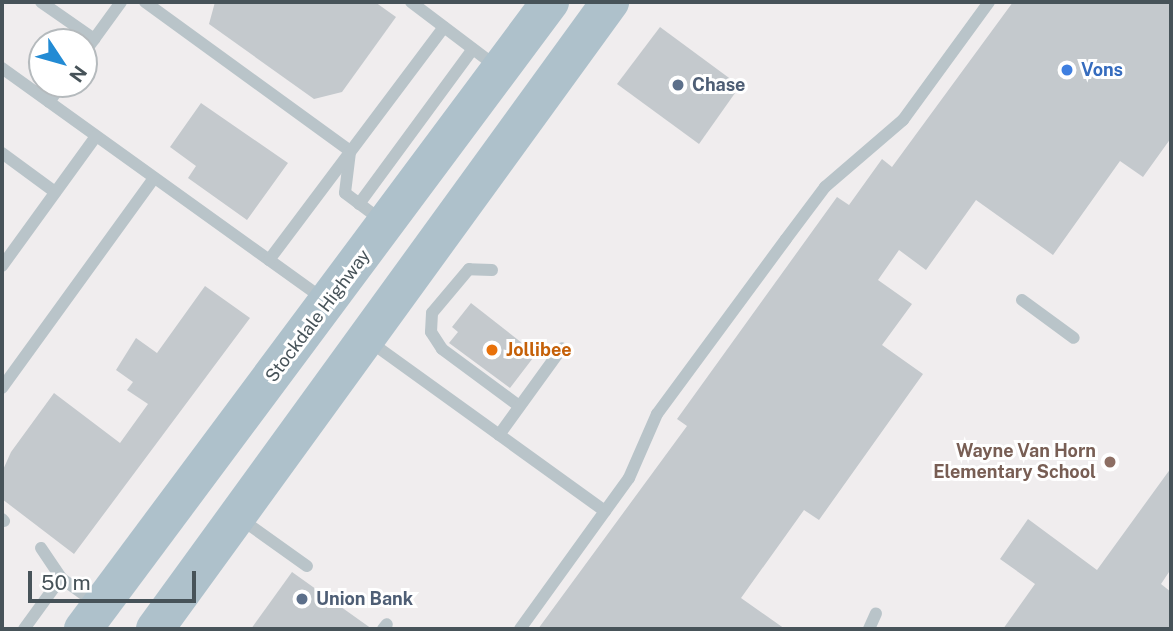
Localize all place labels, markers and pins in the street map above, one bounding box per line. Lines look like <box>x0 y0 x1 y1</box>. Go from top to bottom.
place label: Vons <box>1081 59 1123 81</box>
marker: Vons <box>1059 62 1075 78</box>
place label: Chase <box>692 74 745 96</box>
marker: Chase <box>670 77 686 93</box>
place label: Jollibee <box>506 339 572 361</box>
marker: Jollibee <box>484 342 500 358</box>
place label: Wayne Van Horn Elementary School <box>933 441 1096 484</box>
marker: Wayne Van Horn Elementary School <box>1102 454 1118 470</box>
place label: Union Bank <box>316 588 413 610</box>
marker: Union Bank <box>294 591 310 607</box>

